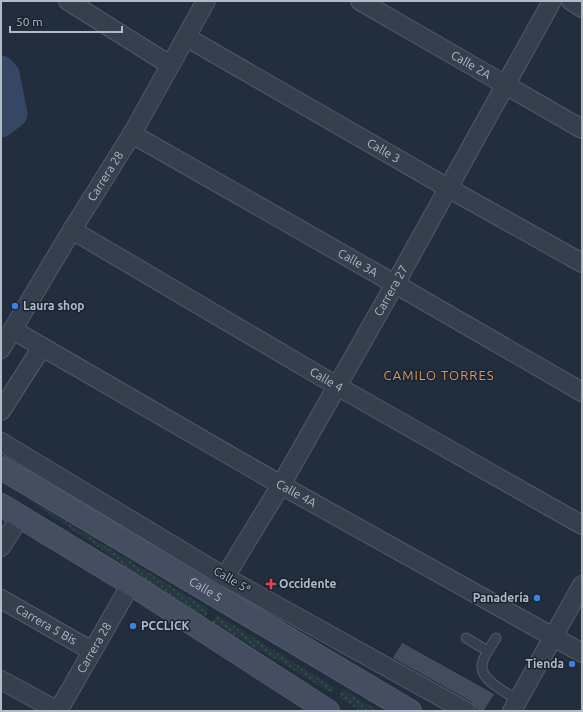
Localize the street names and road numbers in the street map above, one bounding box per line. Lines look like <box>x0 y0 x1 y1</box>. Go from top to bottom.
street label: Calle 2A <box>449 48 494 81</box>
street label: Calle 3 <box>365 136 403 165</box>
street label: Carrera 28 <box>85 148 126 203</box>
street label: Calle 3A <box>336 246 381 279</box>
street label: Carrera 27 <box>371 263 410 318</box>
street label: Calle 4 <box>308 364 345 394</box>
street label: Calle 4A <box>274 477 319 509</box>
street label: Calle 5ª <box>211 564 253 595</box>
street label: Calle 5 <box>187 574 225 604</box>
street label: Carrera 5 Bis <box>14 602 79 647</box>
street label: Carrera 28 <box>74 620 114 675</box>

